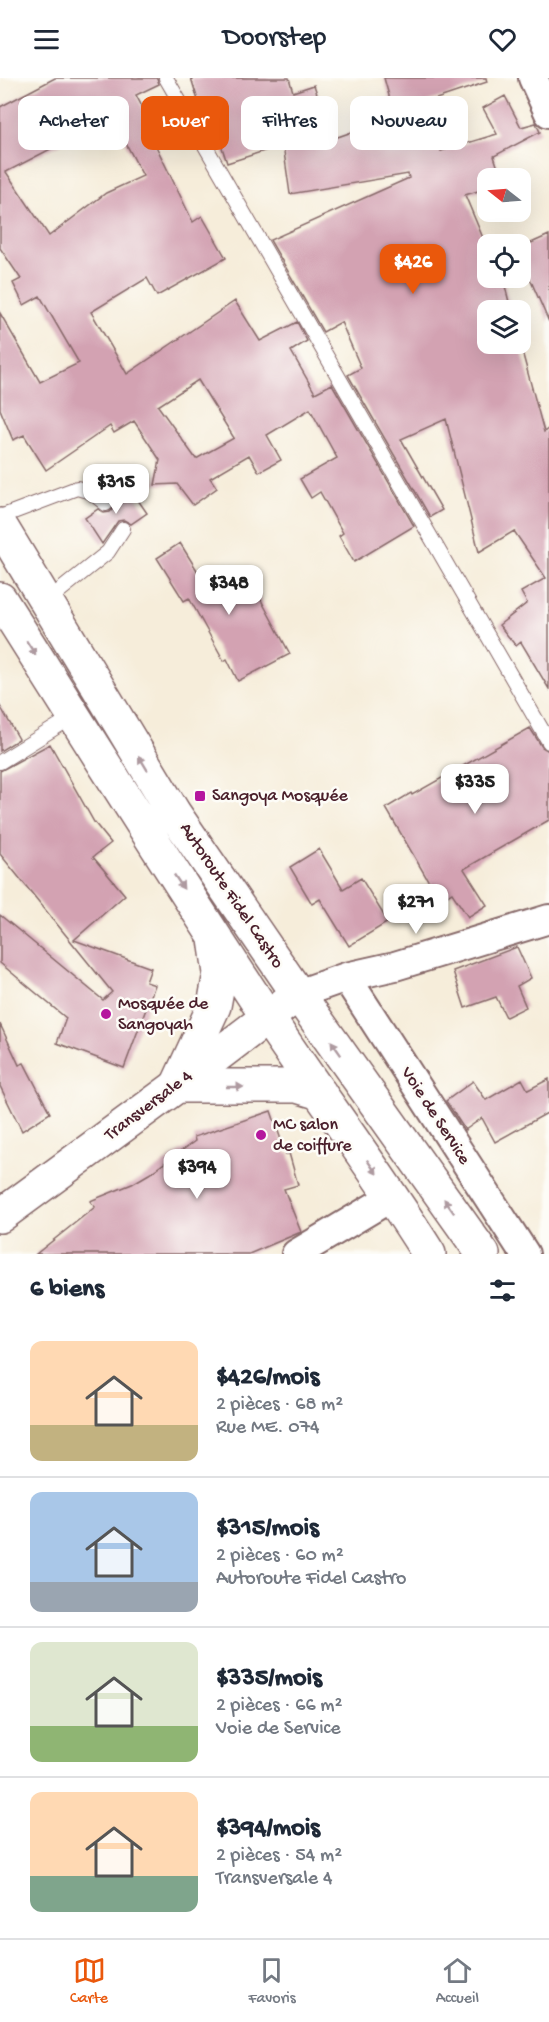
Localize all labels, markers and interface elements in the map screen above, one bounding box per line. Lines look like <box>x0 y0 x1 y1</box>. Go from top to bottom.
icon: menu <box>30 23 63 56</box>
text: Doorstep <box>223 23 326 55</box>
icon: heart <box>486 23 519 56</box>
chip: Acheter <box>18 96 129 150</box>
chip: Louer <box>141 96 229 150</box>
chip: Filtres <box>241 96 338 150</box>
chip: Nouveau <box>350 96 468 150</box>
north arrow <box>477 168 531 222</box>
map controls <box>477 168 531 354</box>
button: locate <box>477 234 531 288</box>
pin: $426 <box>377 244 449 295</box>
text: $426 <box>394 252 432 275</box>
button: layers <box>477 300 531 354</box>
pin: $315 <box>80 464 152 515</box>
text: $315 <box>97 472 135 495</box>
pin: $348 <box>193 565 265 616</box>
text: $348 <box>209 573 249 596</box>
one-way arrow <box>26 640 37 657</box>
one-way arrow <box>138 755 149 771</box>
pin: $335 <box>439 764 511 815</box>
text: $335 <box>455 772 495 795</box>
place label: Sangoya Mosquée <box>212 786 349 807</box>
marker: Sangoya Mosquée <box>193 789 207 803</box>
street label: Autoroute Fidel Castro <box>174 819 288 973</box>
one-way arrow <box>173 874 184 890</box>
pin: $271 <box>380 884 452 935</box>
text: $271 <box>397 892 435 915</box>
place label: Mosquée de Sangoyah <box>118 994 209 1036</box>
marker: Mosquée de Sangoyah <box>99 1007 113 1021</box>
one-way arrow <box>330 1040 342 1056</box>
street label: Voie de Service <box>395 1062 475 1169</box>
street label: Transversale 4 <box>100 1066 198 1147</box>
one-way arrow <box>226 1082 245 1092</box>
place label: MC salon de coiffure <box>273 1115 352 1157</box>
marker: MC salon de coiffure <box>254 1128 268 1142</box>
pin: $394 <box>161 1149 233 1200</box>
text: $394 <box>178 1157 216 1180</box>
one-way arrow <box>366 1158 378 1174</box>
one-way arrow <box>443 1199 455 1215</box>
icon: filters <box>486 1274 519 1307</box>
text: 6 biens <box>30 1275 104 1306</box>
text: $426/mois <box>216 1363 319 1394</box>
icon: home <box>78 1365 150 1437</box>
text: 2 pièces · 68 m² <box>216 1394 343 1417</box>
text: Rue ME. 074 <box>216 1417 320 1440</box>
text: $315/mois <box>216 1514 319 1545</box>
icon: home <box>78 1516 150 1588</box>
text: 2 pièces · 60 m² <box>216 1545 344 1568</box>
text: Autoroute Fidel Castro <box>216 1568 407 1591</box>
text: $335/mois <box>216 1664 322 1695</box>
icon: home <box>78 1666 150 1738</box>
text: 2 pièces · 66 m² <box>216 1695 342 1718</box>
text: Voie de Service <box>216 1718 341 1741</box>
text: $394/mois <box>216 1814 320 1845</box>
icon: home <box>78 1816 150 1888</box>
text: 2 pièces · 54 m² <box>216 1845 342 1868</box>
text: Transversale 4 <box>216 1868 332 1891</box>
tab: Carte <box>70 1954 108 2009</box>
tab: Favoris <box>248 1954 296 2009</box>
tab: Accueil <box>436 1954 479 2009</box>

